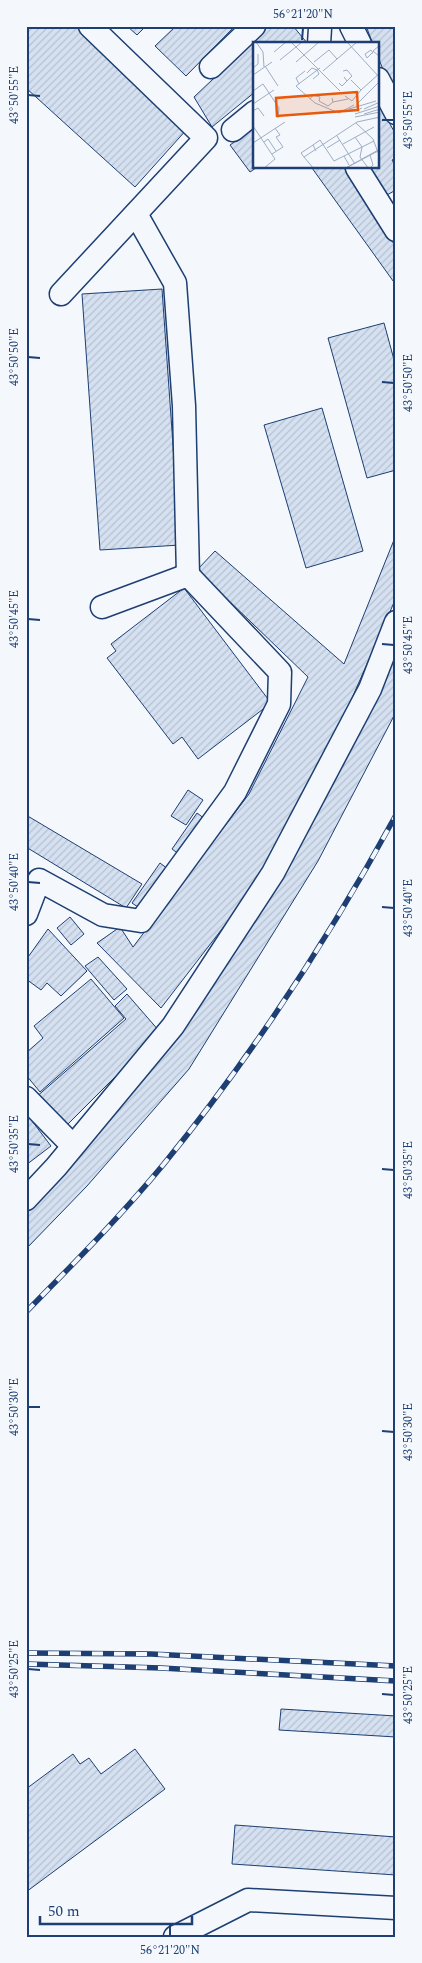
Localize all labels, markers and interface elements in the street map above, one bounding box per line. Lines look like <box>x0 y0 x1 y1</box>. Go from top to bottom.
text: 56°21'20"N <box>273 5 333 24</box>
inset map <box>253 42 380 169</box>
text: 43°50'55"E <box>5 66 24 124</box>
text: 43°50'55"E <box>399 91 418 149</box>
text: 43°50'50"E <box>5 328 24 386</box>
text: 43°50'50"E <box>399 354 418 412</box>
text: 43°50'45"E <box>5 590 24 648</box>
text: 43°50'45"E <box>399 616 418 674</box>
text: 43°50'40"E <box>5 853 24 911</box>
text: 43°50'40"E <box>399 879 418 937</box>
text: 43°50'35"E <box>5 1115 24 1173</box>
text: 43°50'35"E <box>399 1141 418 1199</box>
text: 43°50'30"E <box>5 1378 24 1436</box>
text: 43°50'30"E <box>399 1403 418 1461</box>
text: 43°50'25"E <box>5 1640 24 1698</box>
text: 43°50'25"E <box>399 1666 418 1724</box>
scale bar <box>40 1893 192 1925</box>
text: 50 m <box>48 1900 80 1923</box>
text: 56°21'20"N <box>140 1941 200 1960</box>

